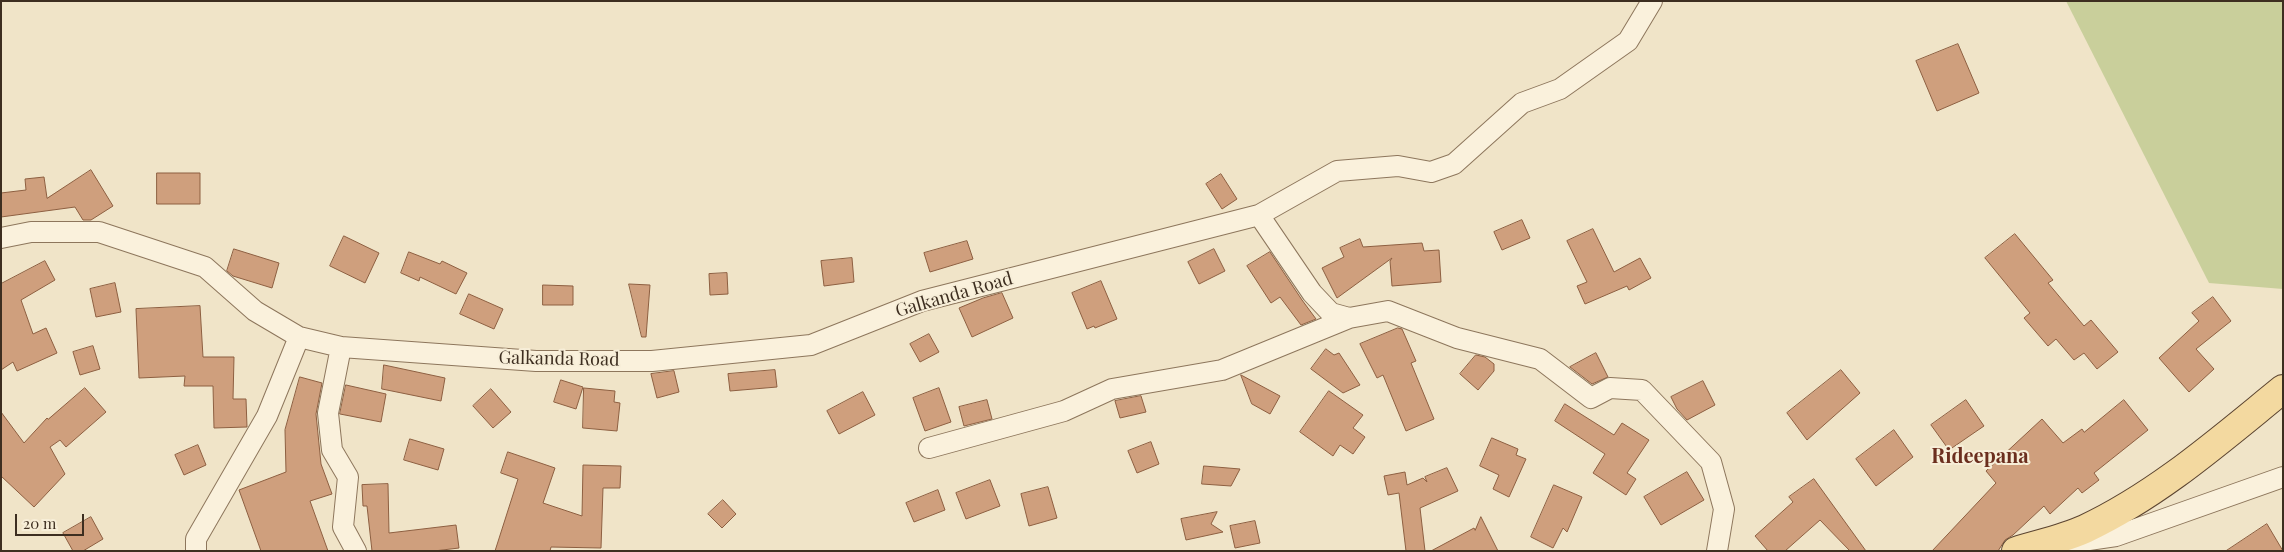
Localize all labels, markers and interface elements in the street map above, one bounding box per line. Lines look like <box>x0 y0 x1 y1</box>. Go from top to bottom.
street label: Galkanda Road <box>893 268 1015 322</box>
street label: Galkanda Road <box>498 347 620 371</box>
district label: Rideepana <box>1931 445 2029 469</box>
scale bar <box>18 504 86 536</box>
text: 20 m <box>23 513 56 533</box>

